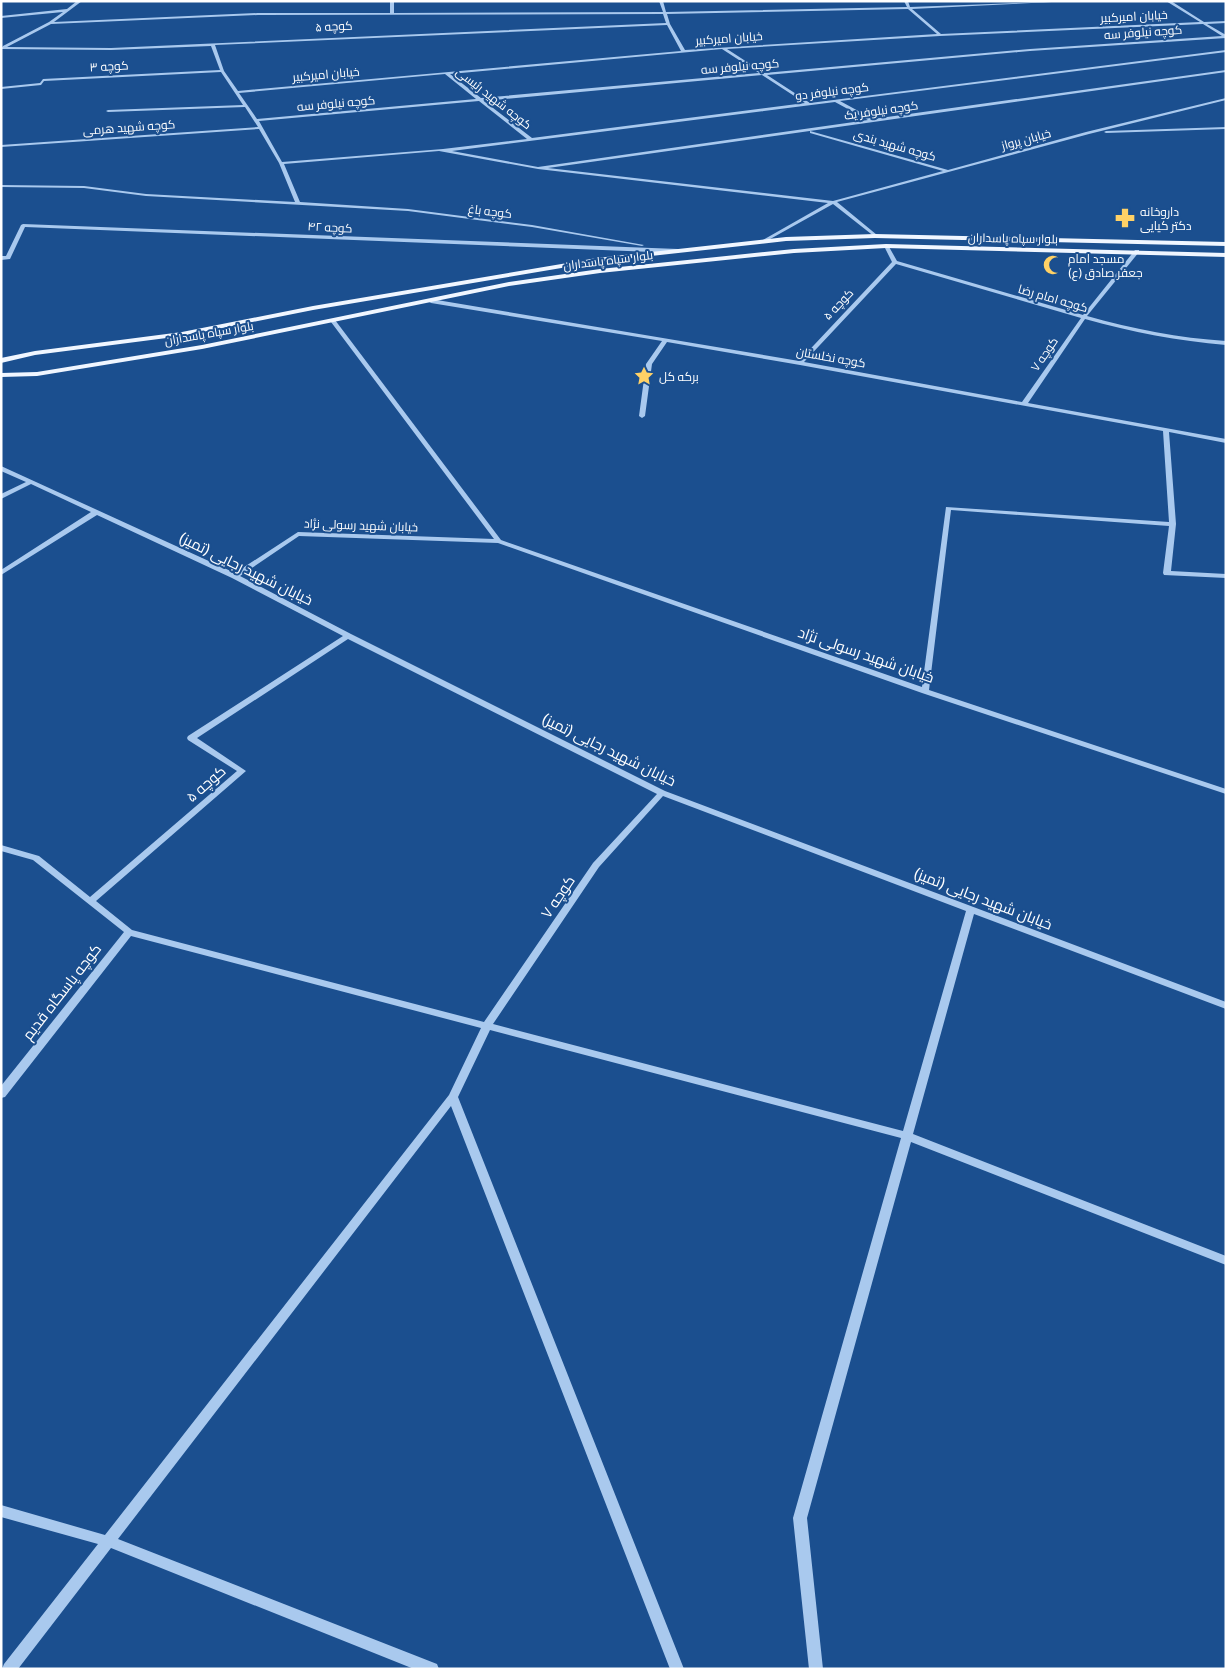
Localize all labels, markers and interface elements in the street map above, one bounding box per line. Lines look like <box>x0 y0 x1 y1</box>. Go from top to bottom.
street label: خیابان امیرکبیر <box>1099 7 1168 25</box>
street label: کوچه ۵ <box>315 18 353 36</box>
street label: کوچه نیلوفر سه <box>1103 22 1183 44</box>
street label: خیابان امیرکبیر <box>694 28 763 48</box>
street label: کوچه نیلوفر سه <box>700 55 780 79</box>
street label: کوچه ۳ <box>89 57 129 77</box>
street label: خیابان امیرکبیر <box>291 64 360 84</box>
street label: کوچه شهید رئیسی <box>452 64 535 134</box>
street label: کوچه نیلوفر دو <box>794 79 870 105</box>
street label: کوچه نیلوفر سه <box>296 92 376 116</box>
street label: کوچه نیلوفر یک <box>843 97 919 125</box>
street label: کوچه شهید هرمی <box>82 116 176 140</box>
street label: خیابان پرواز <box>999 125 1053 155</box>
street label: کوچه شهید بندی <box>851 126 938 166</box>
street label: کوچه باغ <box>467 201 513 223</box>
place label: داروخانه دکتر کیایی <box>1140 204 1192 233</box>
pharmacy icon: داروخانه دکتر کیایی <box>1114 207 1136 229</box>
street label: کوچه ۴۲ <box>307 218 353 238</box>
street label: بلوار سپاه پاسداران <box>968 230 1058 248</box>
street label: بلوار سپاه پاسداران <box>562 247 654 275</box>
place label: مسجد امام جعفر صادق (ع) <box>1068 251 1143 281</box>
mosque icon: مسجد امام جعفر صادق (ع) <box>1042 254 1064 276</box>
street label: کوچه امام رضا <box>1016 281 1090 317</box>
street label: کوچه ۵ <box>820 285 858 324</box>
street label: بلوار سپاه پاسداران <box>163 318 255 350</box>
street label: کوچه ۷ <box>1027 334 1063 375</box>
street label: کوچه نخلستان <box>795 344 867 372</box>
place icon: برکه کل <box>633 365 655 387</box>
place label: برکه کل <box>659 369 699 384</box>
street label: خیابان شهید رسولی نژاد <box>304 516 418 534</box>
street label: خیابان شهید رجایی (تمیز) <box>176 529 316 610</box>
street label: خیابان شهید رسولی نژاد <box>795 623 936 688</box>
street label: خیابان شهید رجایی (تمیز) <box>539 710 679 791</box>
street label: کوچه ۵ <box>183 762 230 807</box>
street label: خیابان شهید رجایی (تمیز) <box>911 864 1055 935</box>
street label: کوچه ۷ <box>537 872 580 922</box>
street label: کوچه پاسگاه قدیم <box>19 940 106 1044</box>

